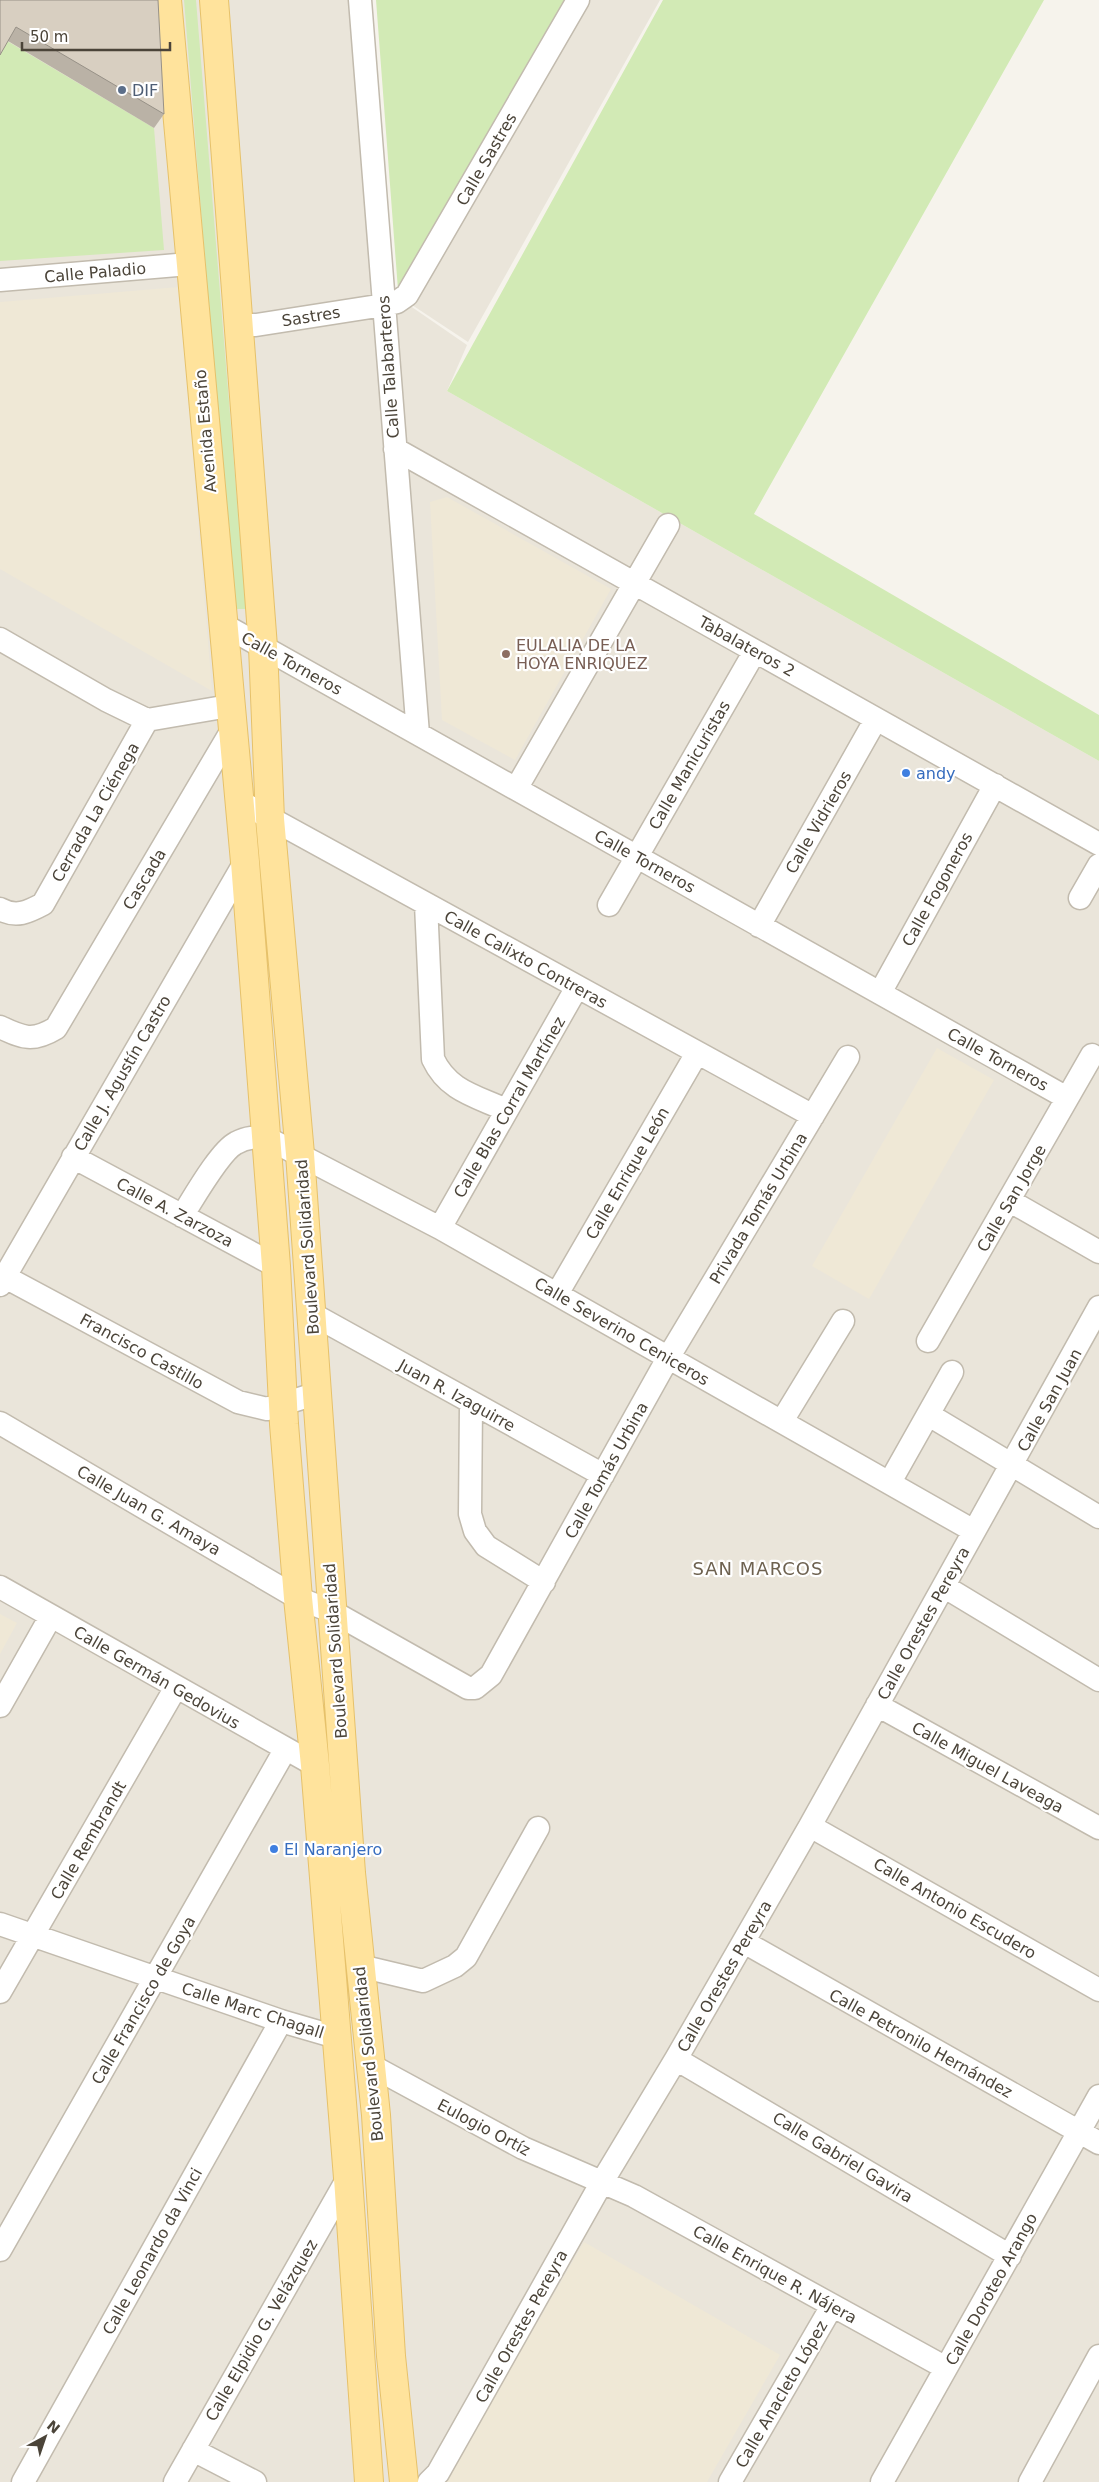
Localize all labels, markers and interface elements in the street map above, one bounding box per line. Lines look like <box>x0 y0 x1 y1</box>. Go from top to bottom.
scale bar <box>22 20 170 52</box>
text: 50 m <box>30 28 68 46</box>
place label: DIF <box>132 81 158 100</box>
marker: DIF <box>116 84 128 96</box>
street label: Calle Sastres <box>452 110 521 209</box>
street label: Calle Paladio <box>43 259 147 286</box>
street label: Calle Talabarteros <box>374 295 403 439</box>
street label: Sastres <box>280 302 342 330</box>
street label: Avenida Estaño <box>191 369 220 493</box>
street label: Tabalateros 2 <box>695 612 798 681</box>
street label: Calle Torneros <box>238 628 345 699</box>
place label: EULALIA DE LA HOYA ENRIQUEZ <box>516 636 648 673</box>
marker: EULALIA DE LA HOYA ENRIQUEZ <box>500 648 512 660</box>
street label: Calle Manicuristas <box>645 697 734 833</box>
street label: Cerrada La Ciénega <box>48 739 143 885</box>
place label: andy <box>916 764 956 783</box>
marker: andy <box>900 767 912 779</box>
street label: Calle Vidrieros <box>781 768 855 877</box>
street label: Calle Torneros <box>591 826 698 897</box>
street label: Calle Fogoneros <box>898 829 977 950</box>
street label: Cascada <box>119 845 170 913</box>
street label: Calle Calixto Contreras <box>441 907 611 1012</box>
street label: Calle J. Agustín Castro <box>70 992 175 1155</box>
street label: Calle Blas Corral Martínez <box>450 1013 569 1201</box>
street label: Calle Torneros <box>944 1024 1051 1095</box>
street label: Calle Enrique León <box>582 1104 673 1243</box>
street label: Privada Tomás Urbina <box>706 1129 811 1287</box>
street label: Calle San Jorge <box>973 1141 1050 1255</box>
street label: Boulevard Solidaridad <box>292 1159 323 1335</box>
street label: Calle A. Zarzoza <box>113 1174 236 1251</box>
street label: Calle Severino Ceniceros <box>531 1274 713 1389</box>
street label: Francisco Castillo <box>77 1310 207 1393</box>
street label: Calle San Juan <box>1013 1345 1086 1455</box>
street label: Juan R. Izaguirre <box>394 1355 518 1435</box>
street label: Calle Tomás Urbina <box>561 1399 652 1542</box>
street label: Calle Juan G. Amaya <box>73 1461 224 1559</box>
street label: Calle Orestes Pereyra <box>873 1543 973 1703</box>
district label: SAN MARCOS <box>693 1558 823 1579</box>
street label: Boulevard Solidaridad <box>320 1563 351 1739</box>
street label: Calle Germán Gedovius <box>70 1622 243 1733</box>
street label: Calle Miguel Laveaga <box>909 1718 1067 1817</box>
street label: Calle Rembrandt <box>47 1778 130 1903</box>
place label: El Naranjero <box>284 1840 382 1859</box>
marker: El Naranjero <box>268 1843 280 1855</box>
street label: Calle Antonio Escudero <box>870 1854 1040 1963</box>
street label: Calle Orestes Pereyra <box>673 1897 776 2056</box>
street label: Calle Francisco de Goya <box>87 1913 199 2088</box>
street label: Boulevard Solidaridad <box>350 1965 387 2142</box>
street label: Calle Marc Chagall <box>179 1978 326 2042</box>
street label: Calle Petronilo Hernández <box>826 1985 1016 2102</box>
street label: Eulogio Ortíz <box>434 2095 533 2160</box>
street label: Calle Gabriel Gavira <box>769 2108 916 2207</box>
street label: Calle Leonardo da Vinci <box>99 2165 206 2338</box>
street label: Calle Doroteo Arango <box>942 2210 1041 2369</box>
street label: Calle Enrique R. Nájera <box>689 2221 860 2327</box>
street label: Calle Elpidio G. Velázquez <box>202 2236 321 2425</box>
street label: Calle Orestes Pereyra <box>471 2246 571 2406</box>
street label: Calle Anacleto López <box>732 2317 831 2471</box>
north arrow <box>20 2412 70 2462</box>
text: N <box>44 2417 63 2437</box>

